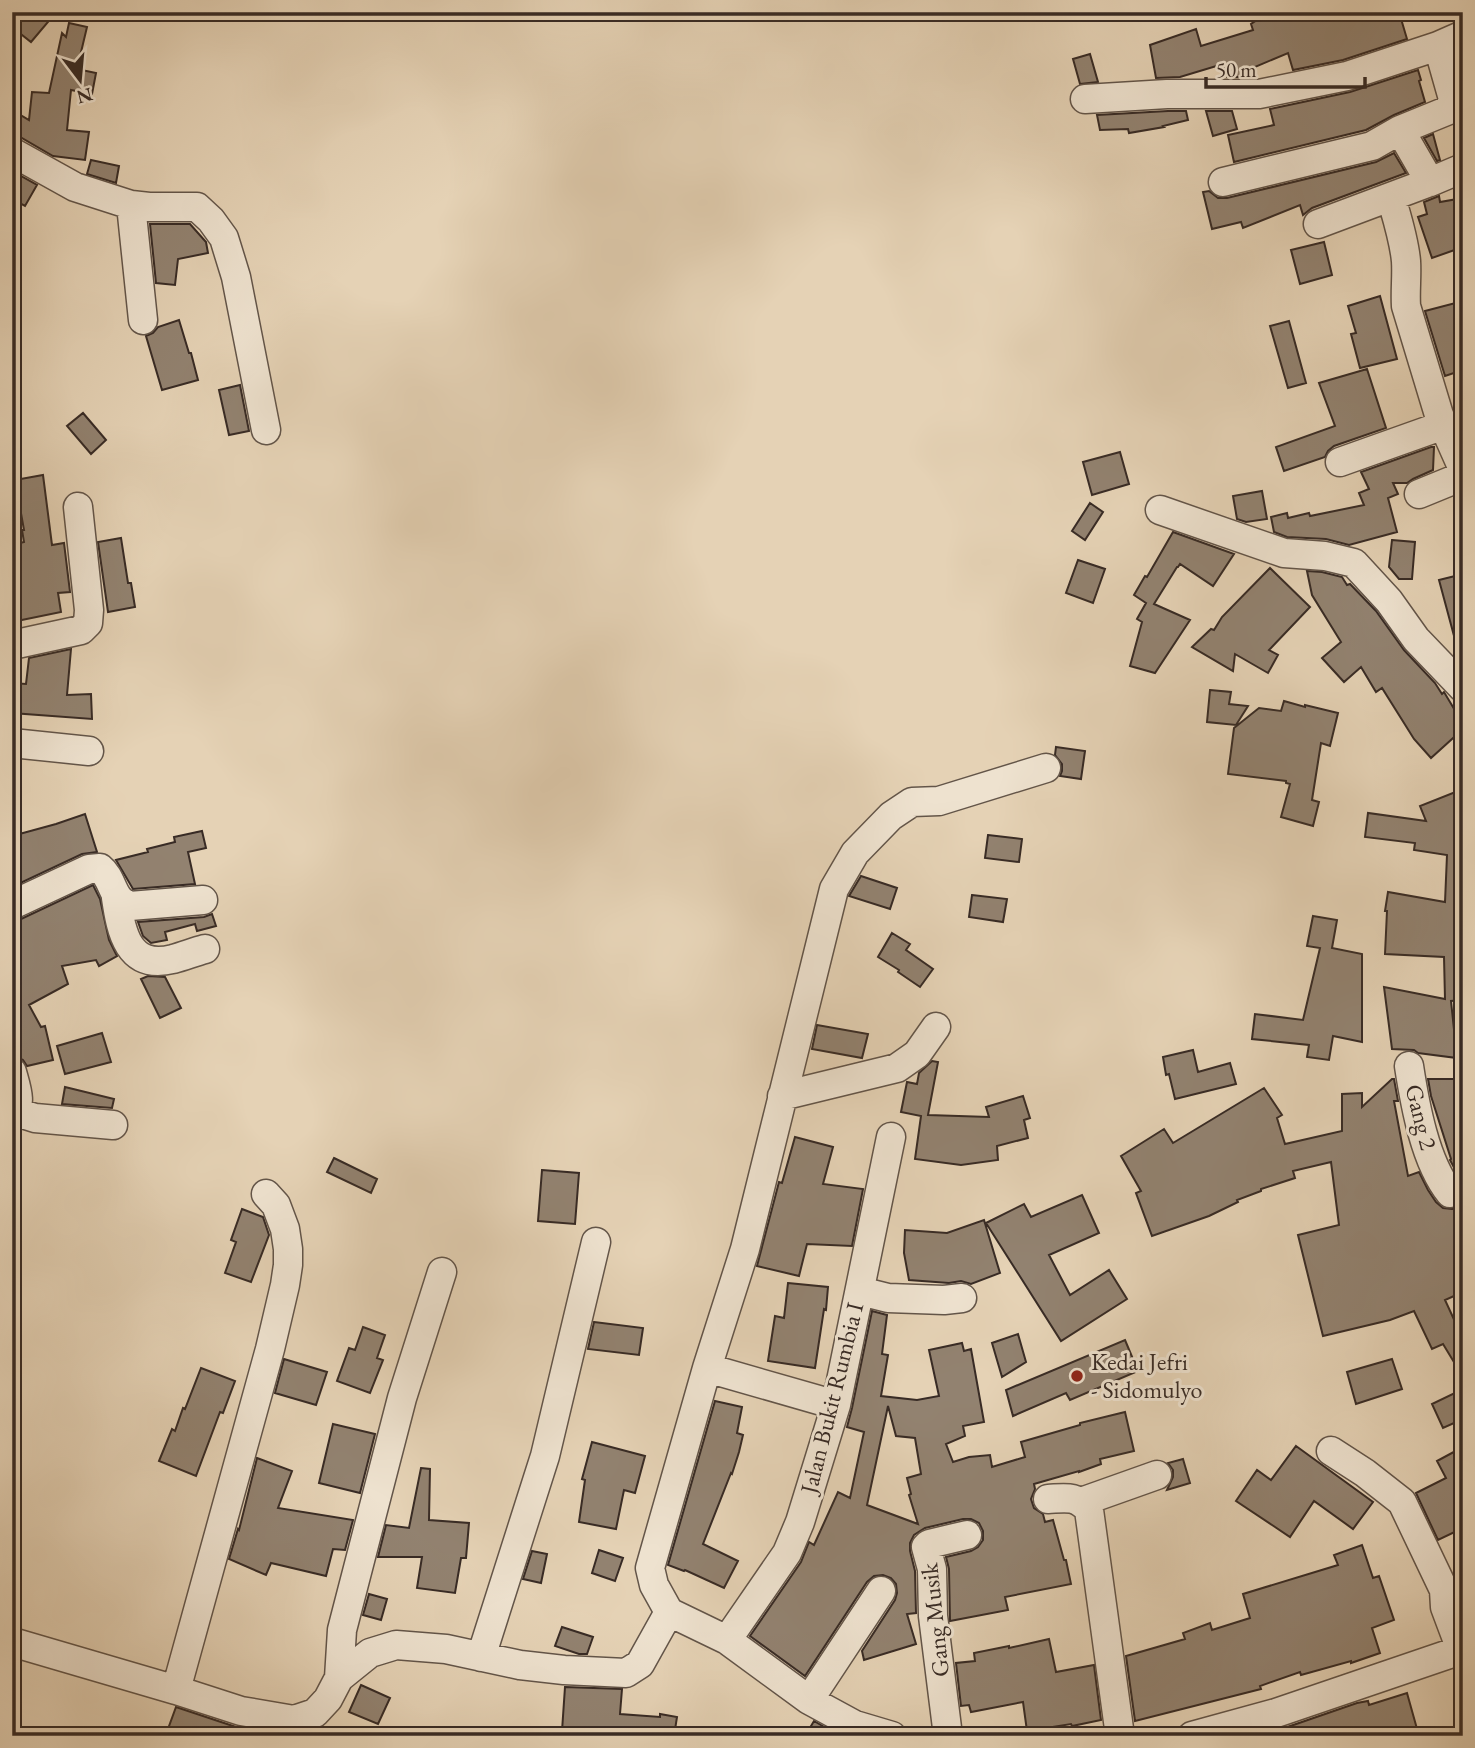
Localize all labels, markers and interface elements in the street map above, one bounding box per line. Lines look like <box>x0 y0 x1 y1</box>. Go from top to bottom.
north arrow <box>46 46 116 116</box>
scale bar <box>1206 46 1365 90</box>
text: 50 m <box>1216 56 1257 83</box>
text: N <box>73 82 95 110</box>
street label: Gang 2 <box>1398 1081 1445 1153</box>
street label: Jalan Bukit Rumbia I <box>792 1299 870 1499</box>
place label: Kedai Jefri - Sidomulyo <box>1091 1346 1202 1405</box>
marker: Kedai Jefri - Sidomulyo <box>1069 1368 1085 1384</box>
street label: Gang Musik <box>913 1561 956 1678</box>

